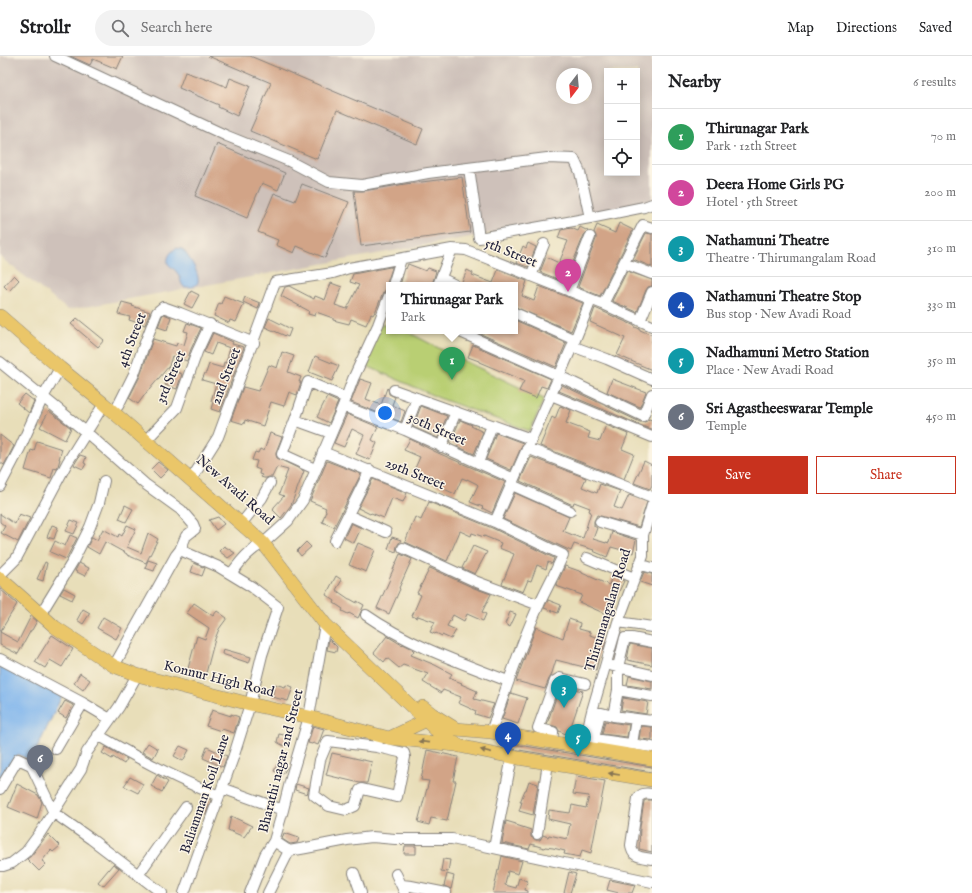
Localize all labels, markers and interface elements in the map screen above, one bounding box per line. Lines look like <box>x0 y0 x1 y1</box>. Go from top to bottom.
search box <box>95 10 375 46</box>
text: Strollr <box>20 16 71 40</box>
icon: search <box>109 17 131 39</box>
text: Search here <box>141 18 212 37</box>
text: Map <box>787 19 814 37</box>
text: Directions <box>836 19 897 37</box>
text: Saved <box>919 19 952 37</box>
north arrow <box>556 68 592 104</box>
map controls <box>604 68 640 176</box>
button: + <box>604 68 640 104</box>
text: Nearby <box>668 72 721 93</box>
text: 6 results <box>913 74 956 91</box>
button: − <box>604 104 640 140</box>
text: Thirunagar Park <box>706 119 809 138</box>
text: 1 <box>679 128 683 145</box>
text: 70 m <box>931 128 956 145</box>
text: Park · 12th Street <box>706 138 797 155</box>
button: locate <box>604 140 640 176</box>
text: Deera Home Girls PG <box>706 175 844 194</box>
text: 2 <box>678 184 684 201</box>
text: 200 m <box>924 184 956 201</box>
text: Hotel · 5th Street <box>706 194 798 211</box>
text: Nathamuni Theatre <box>706 231 829 250</box>
street label: 5th Street <box>482 234 540 272</box>
text: 3 <box>679 240 683 257</box>
text: 310 m <box>927 240 956 257</box>
text: Theatre · Thirumangalam Road <box>706 250 876 267</box>
pin: 2 <box>555 259 581 292</box>
popup <box>386 282 518 334</box>
text: Nathamuni Theatre Stop <box>706 287 861 306</box>
text: Thirunagar Park <box>401 290 503 309</box>
text: 4 <box>678 296 684 313</box>
text: 330 m <box>927 296 956 313</box>
text: Bus stop · New Avadi Road <box>706 306 851 323</box>
text: Park <box>401 309 425 326</box>
street label: 4th Street <box>113 310 151 370</box>
text: Nadhamuni Metro Station <box>706 343 869 362</box>
street label: 2nd Street <box>207 345 245 407</box>
pin: 1 <box>439 347 465 380</box>
street label: 3rd Street <box>152 348 190 406</box>
text: 5 <box>679 352 683 369</box>
text: 350 m <box>927 352 956 369</box>
text: Place · New Avadi Road <box>706 362 834 379</box>
text: Sri Agastheeswarar Temple <box>706 399 873 418</box>
your location <box>375 403 395 423</box>
street label: 30th Street <box>405 408 469 450</box>
text: 6 <box>678 408 684 425</box>
text: 450 m <box>926 408 956 425</box>
text: Temple <box>706 418 747 435</box>
street label: New Avadi Road <box>192 451 278 529</box>
street label: 29th Street <box>383 454 448 494</box>
button: Save <box>668 456 808 494</box>
button: Share <box>816 456 956 494</box>
street label: Thirumangalam Road <box>581 546 635 673</box>
street label: Konnur High Road <box>162 657 277 702</box>
pin: 3 <box>551 675 577 708</box>
street label: Bharathi nagar 2nd Street <box>254 687 308 835</box>
pin: 4 <box>495 722 521 755</box>
pin: 5 <box>565 724 591 757</box>
street label: Baliamman Koil Lane <box>176 731 234 856</box>
one-way arrow <box>418 738 430 745</box>
pin: 6 <box>27 745 53 778</box>
one-way arrow <box>479 748 492 754</box>
one-way arrow <box>607 771 620 777</box>

